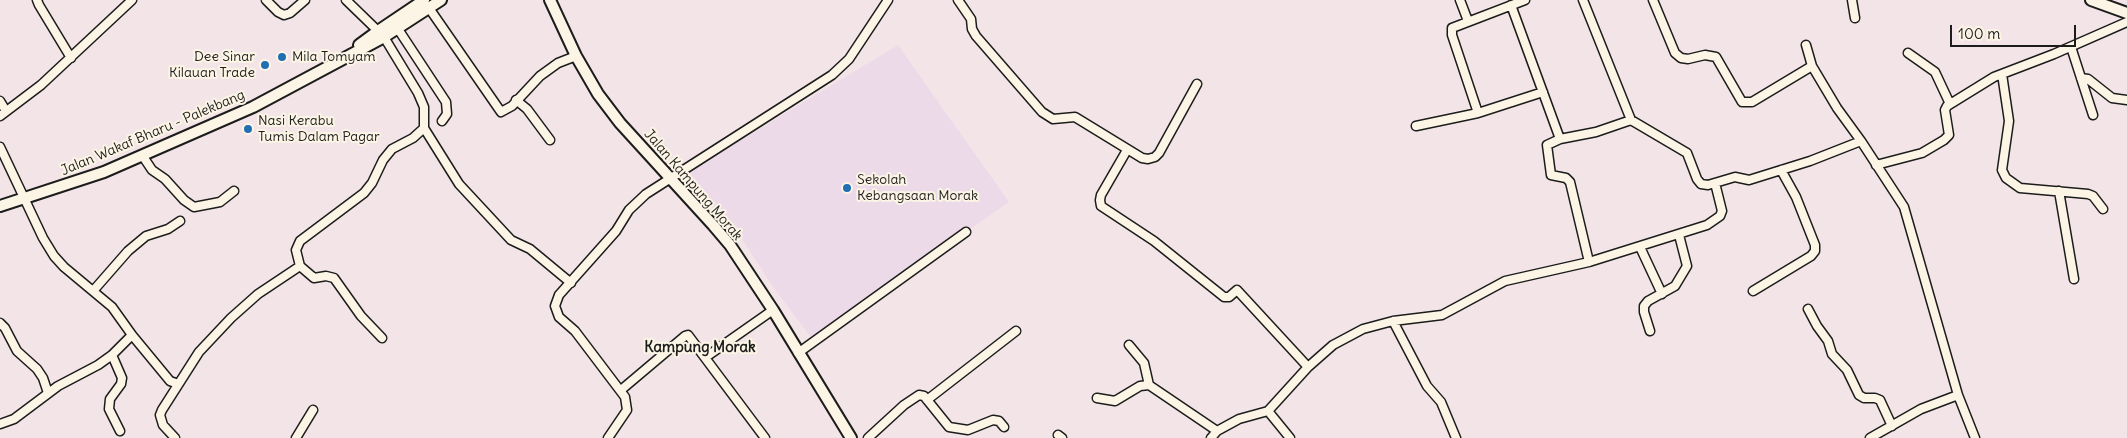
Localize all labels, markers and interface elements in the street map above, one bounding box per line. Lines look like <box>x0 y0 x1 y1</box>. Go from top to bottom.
scale bar <box>1952 15 2078 47</box>
text: 100 m <box>1958 24 2000 43</box>
place label: Dee Sinar Kilauan Trade <box>169 49 255 82</box>
place label: Mila Tomyam <box>292 49 376 65</box>
marker: Mila Tomyam <box>276 51 288 63</box>
marker: Dee Sinar Kilauan Trade <box>259 59 271 71</box>
street label: Jalan Wakaf Bharu - Palekbang <box>59 87 247 179</box>
place label: Nasi Kerabu Tumis Dalam Pagar <box>258 113 380 146</box>
marker: Nasi Kerabu Tumis Dalam Pagar <box>242 123 254 135</box>
street label: Jalan Kampung Morak <box>640 126 746 244</box>
place label: Sekolah Kebangsaan Morak <box>857 172 978 204</box>
marker: Sekolah Kebangsaan Morak <box>841 182 853 194</box>
district label: Kampung Morak <box>644 339 756 357</box>

